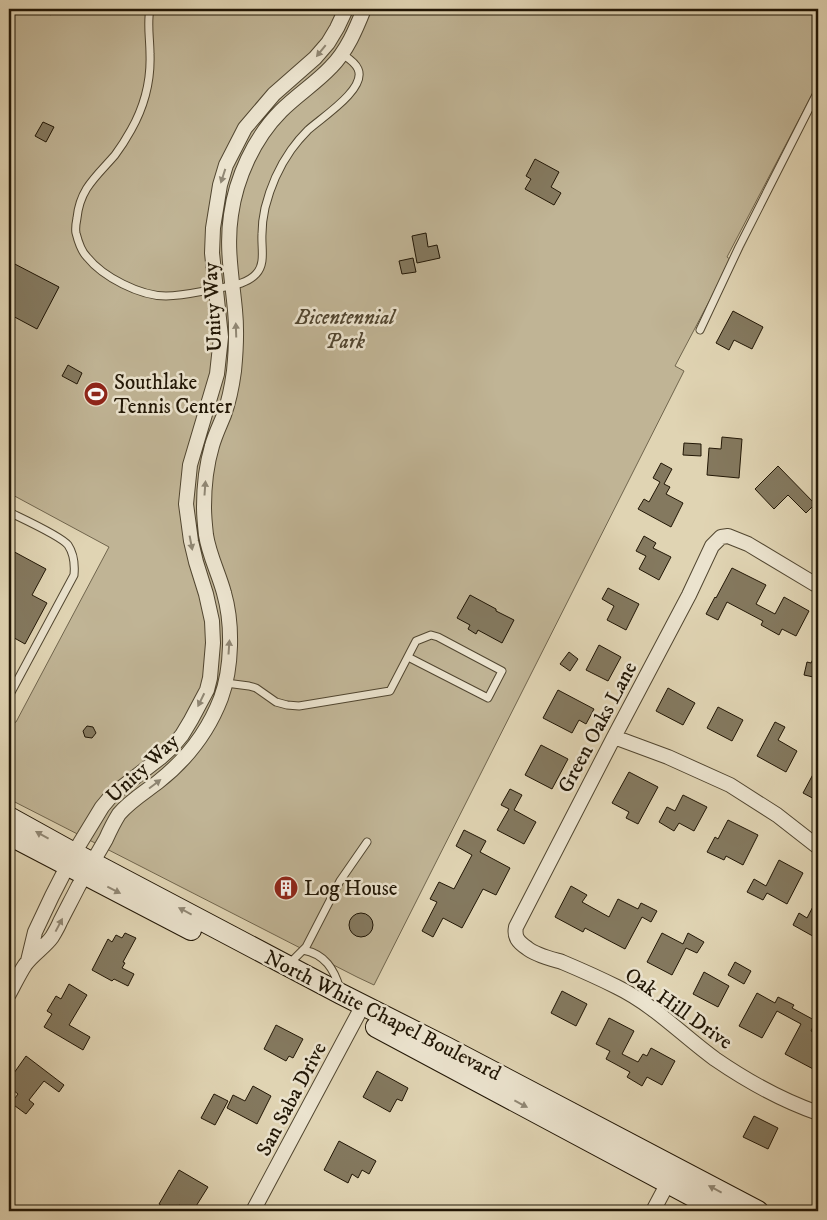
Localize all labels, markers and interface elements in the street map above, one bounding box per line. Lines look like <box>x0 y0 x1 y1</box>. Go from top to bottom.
one-way arrow <box>316 44 327 57</box>
one-way arrow <box>218 169 226 184</box>
street label: Unity Way <box>198 260 228 353</box>
park label: Bicentennial Park <box>294 305 397 355</box>
one-way arrow <box>232 322 240 338</box>
place label: Southlake Tennis Center <box>114 370 232 420</box>
sports icon: Southlake Tennis Center <box>83 381 109 407</box>
one-way arrow <box>201 480 209 496</box>
one-way arrow <box>188 535 196 551</box>
one-way arrow <box>226 639 234 655</box>
street label: Green Oaks Lane <box>552 657 643 797</box>
one-way arrow <box>197 693 206 708</box>
street label: Unity Way <box>101 728 185 809</box>
one-way arrow <box>148 779 161 790</box>
one-way arrow <box>35 831 49 839</box>
building icon: Log House <box>273 875 299 901</box>
place label: Log House <box>304 876 398 902</box>
one-way arrow <box>107 886 121 894</box>
one-way arrow <box>179 907 192 916</box>
one-way arrow <box>55 918 63 932</box>
street label: North White Chapel Boulevard <box>260 945 506 1087</box>
street label: Oak Hill Drive <box>620 962 738 1056</box>
street label: San Saba Drive <box>251 1038 333 1161</box>
one-way arrow <box>514 1100 528 1109</box>
one-way arrow <box>708 1184 722 1193</box>

